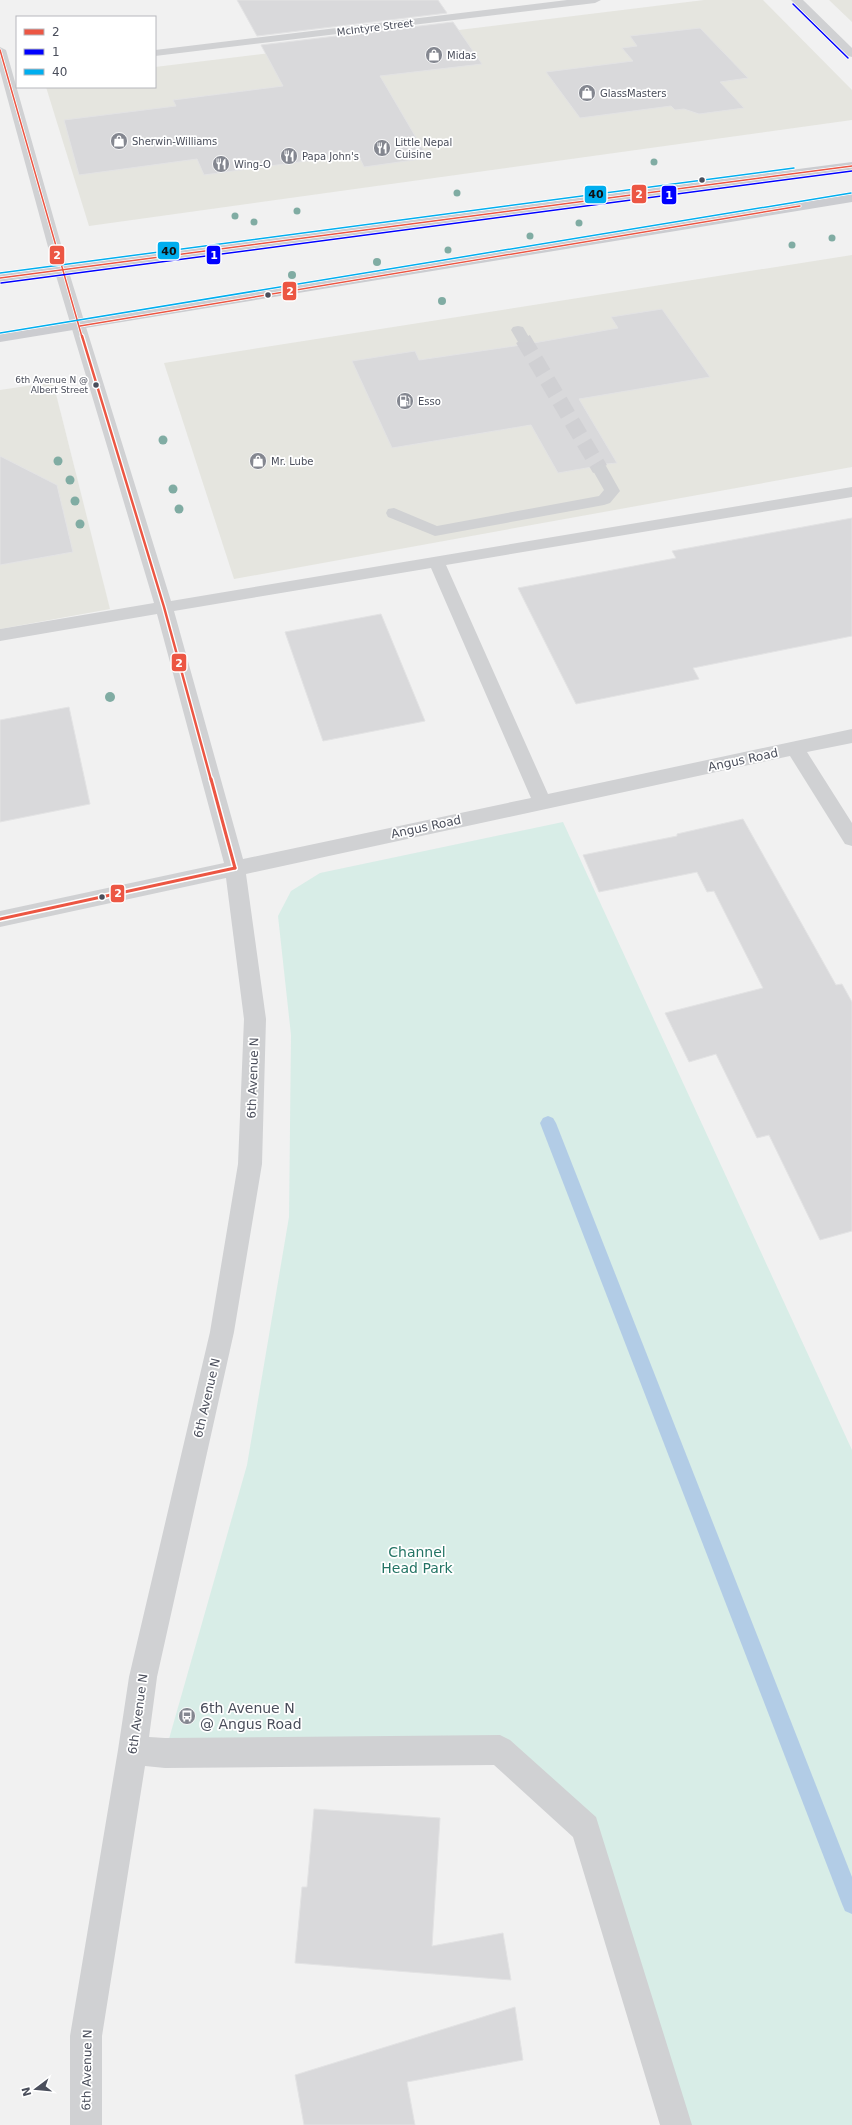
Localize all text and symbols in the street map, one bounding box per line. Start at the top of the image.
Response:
legend [16,16,156,88]
street label: McIntyre Street [336,17,414,38]
text: 2 [52,25,60,39]
text: 1 [52,45,60,59]
shop icon: Midas [424,45,444,65]
place label: Midas [447,50,476,61]
text: 40 [52,65,67,79]
shop icon: GlassMasters [577,83,597,103]
place label: GlassMasters [600,88,666,99]
shop icon: Sherwin-Williams [109,131,129,151]
place label: Sherwin-Williams [132,136,217,147]
place label: Little Nepal Cuisine [395,137,452,160]
restaurant icon: Little Nepal Cuisine [372,138,392,158]
restaurant icon: Papa John's [279,146,299,166]
place label: Papa John's [302,151,359,162]
restaurant icon: Wing-O [211,154,231,174]
place label: Wing-O [234,159,271,170]
unlabelled marker [697,175,707,185]
line badge: 2 [631,184,647,204]
line badge: 40 [584,185,607,204]
line badge: 1 [661,185,677,205]
text: 40 [588,188,604,201]
text: 2 [635,188,643,201]
text: 1 [665,189,673,202]
line badge: 40 [157,241,180,260]
line badge: 2 [49,245,65,265]
text: 40 [161,245,177,258]
line badge: 1 [206,245,221,265]
text: 2 [53,249,61,262]
text: 1 [210,249,218,262]
line badge: 2 [282,281,297,301]
text: 2 [286,285,294,298]
unlabelled marker [263,290,273,300]
place label: 6th Avenue N @ Albert Street [15,375,88,395]
marker: 6th Avenue N @ Albert Street [91,380,101,390]
fuel station icon: Esso [395,391,415,411]
place label: Esso [418,396,441,407]
shop icon: Mr. Lube [248,451,268,471]
place label: Mr. Lube [271,456,313,467]
line badge: 2 [171,653,187,672]
text: 2 [175,657,183,670]
street label: Angus Road [707,746,779,774]
street label: Angus Road [390,813,462,841]
line badge: 2 [110,884,125,903]
text: 2 [114,887,122,900]
unlabelled marker [97,892,107,902]
street label: 6th Avenue N [245,1037,261,1119]
street label: 6th Avenue N [191,1357,223,1439]
park label: Channel Head Park [381,1544,454,1576]
street label: 6th Avenue N [125,1673,151,1755]
place label: 6th Avenue N @ Angus Road [200,1700,302,1732]
bus stop icon: 6th Avenue N @ Angus Road [177,1706,197,1726]
street label: 6th Avenue N [79,2029,95,2111]
north arrow [16,2069,56,2109]
text: N [19,2085,34,2098]

